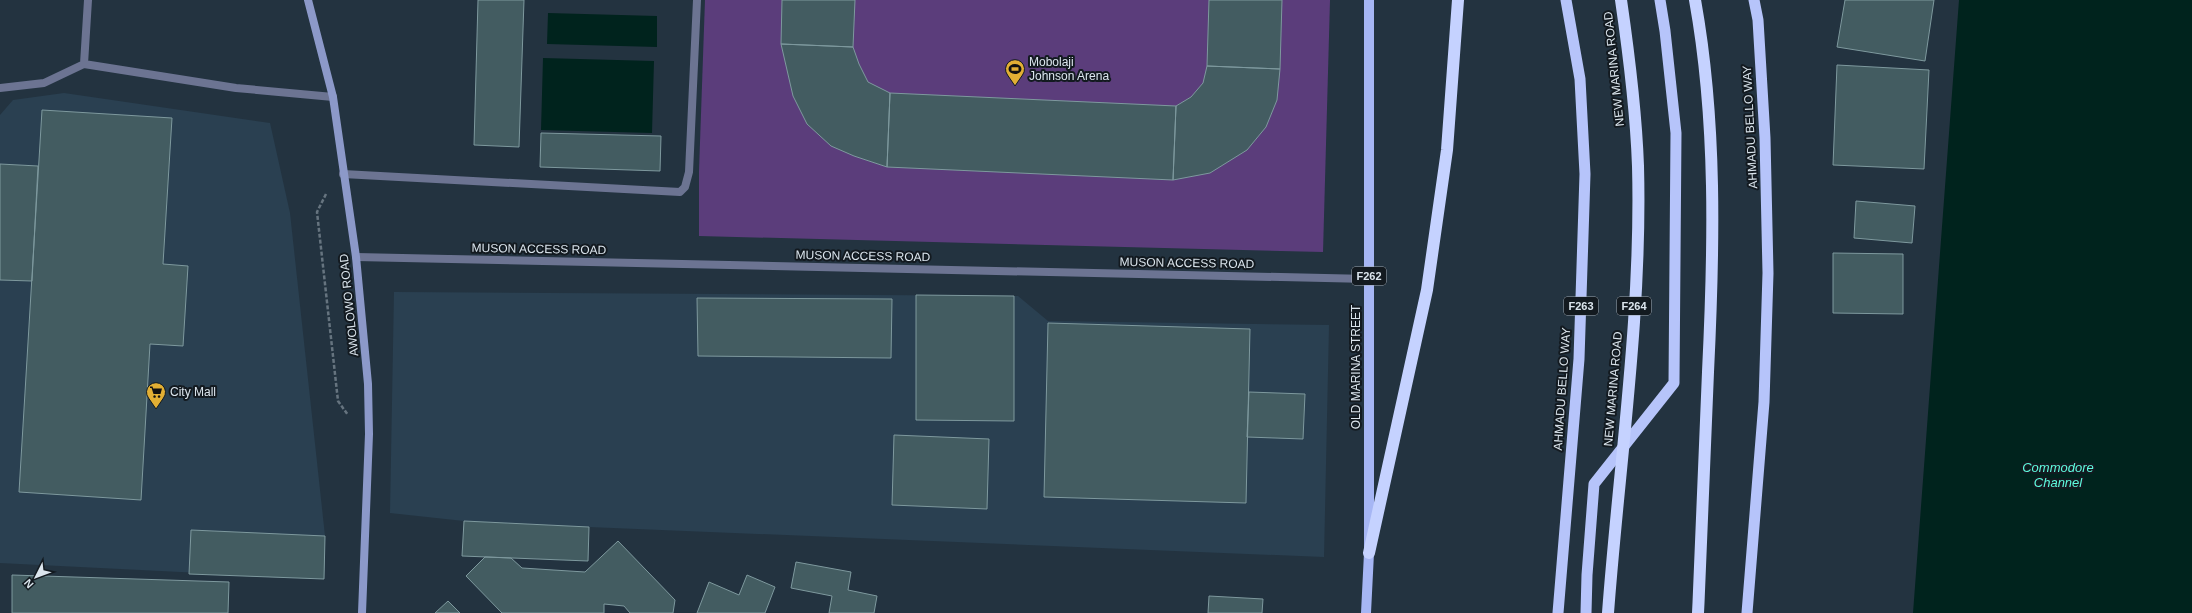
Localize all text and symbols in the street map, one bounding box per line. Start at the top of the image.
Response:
street label: NEW MARINA ROAD [1601,11,1627,127]
place label: Mobolaji Johnson Arena [1029,55,1109,83]
sports icon: Mobolaji Johnson Arena [1004,58,1026,86]
street label: AHMADU BELLO WAY [1740,65,1760,189]
street label: MUSON ACCESS ROAD [472,241,607,257]
street label: MUSON ACCESS ROAD [796,248,931,264]
street label: AWOLOWO ROAD [337,253,361,357]
street label: MUSON ACCESS ROAD [1120,255,1255,271]
road number: F262 [1352,267,1386,285]
road number: F263 [1564,297,1598,315]
road number: F264 [1617,297,1651,315]
street label: OLD MARINA STREET [1349,304,1363,429]
street label: AHMADU BELLO WAY [1551,327,1573,451]
street label: NEW MARINA ROAD [1601,331,1625,447]
supermarket icon: City Mall [145,381,167,409]
place label: City Mall [170,385,216,399]
water label: Commodore Channel [2022,460,2094,490]
north arrow [16,557,56,597]
text: N [21,577,36,591]

